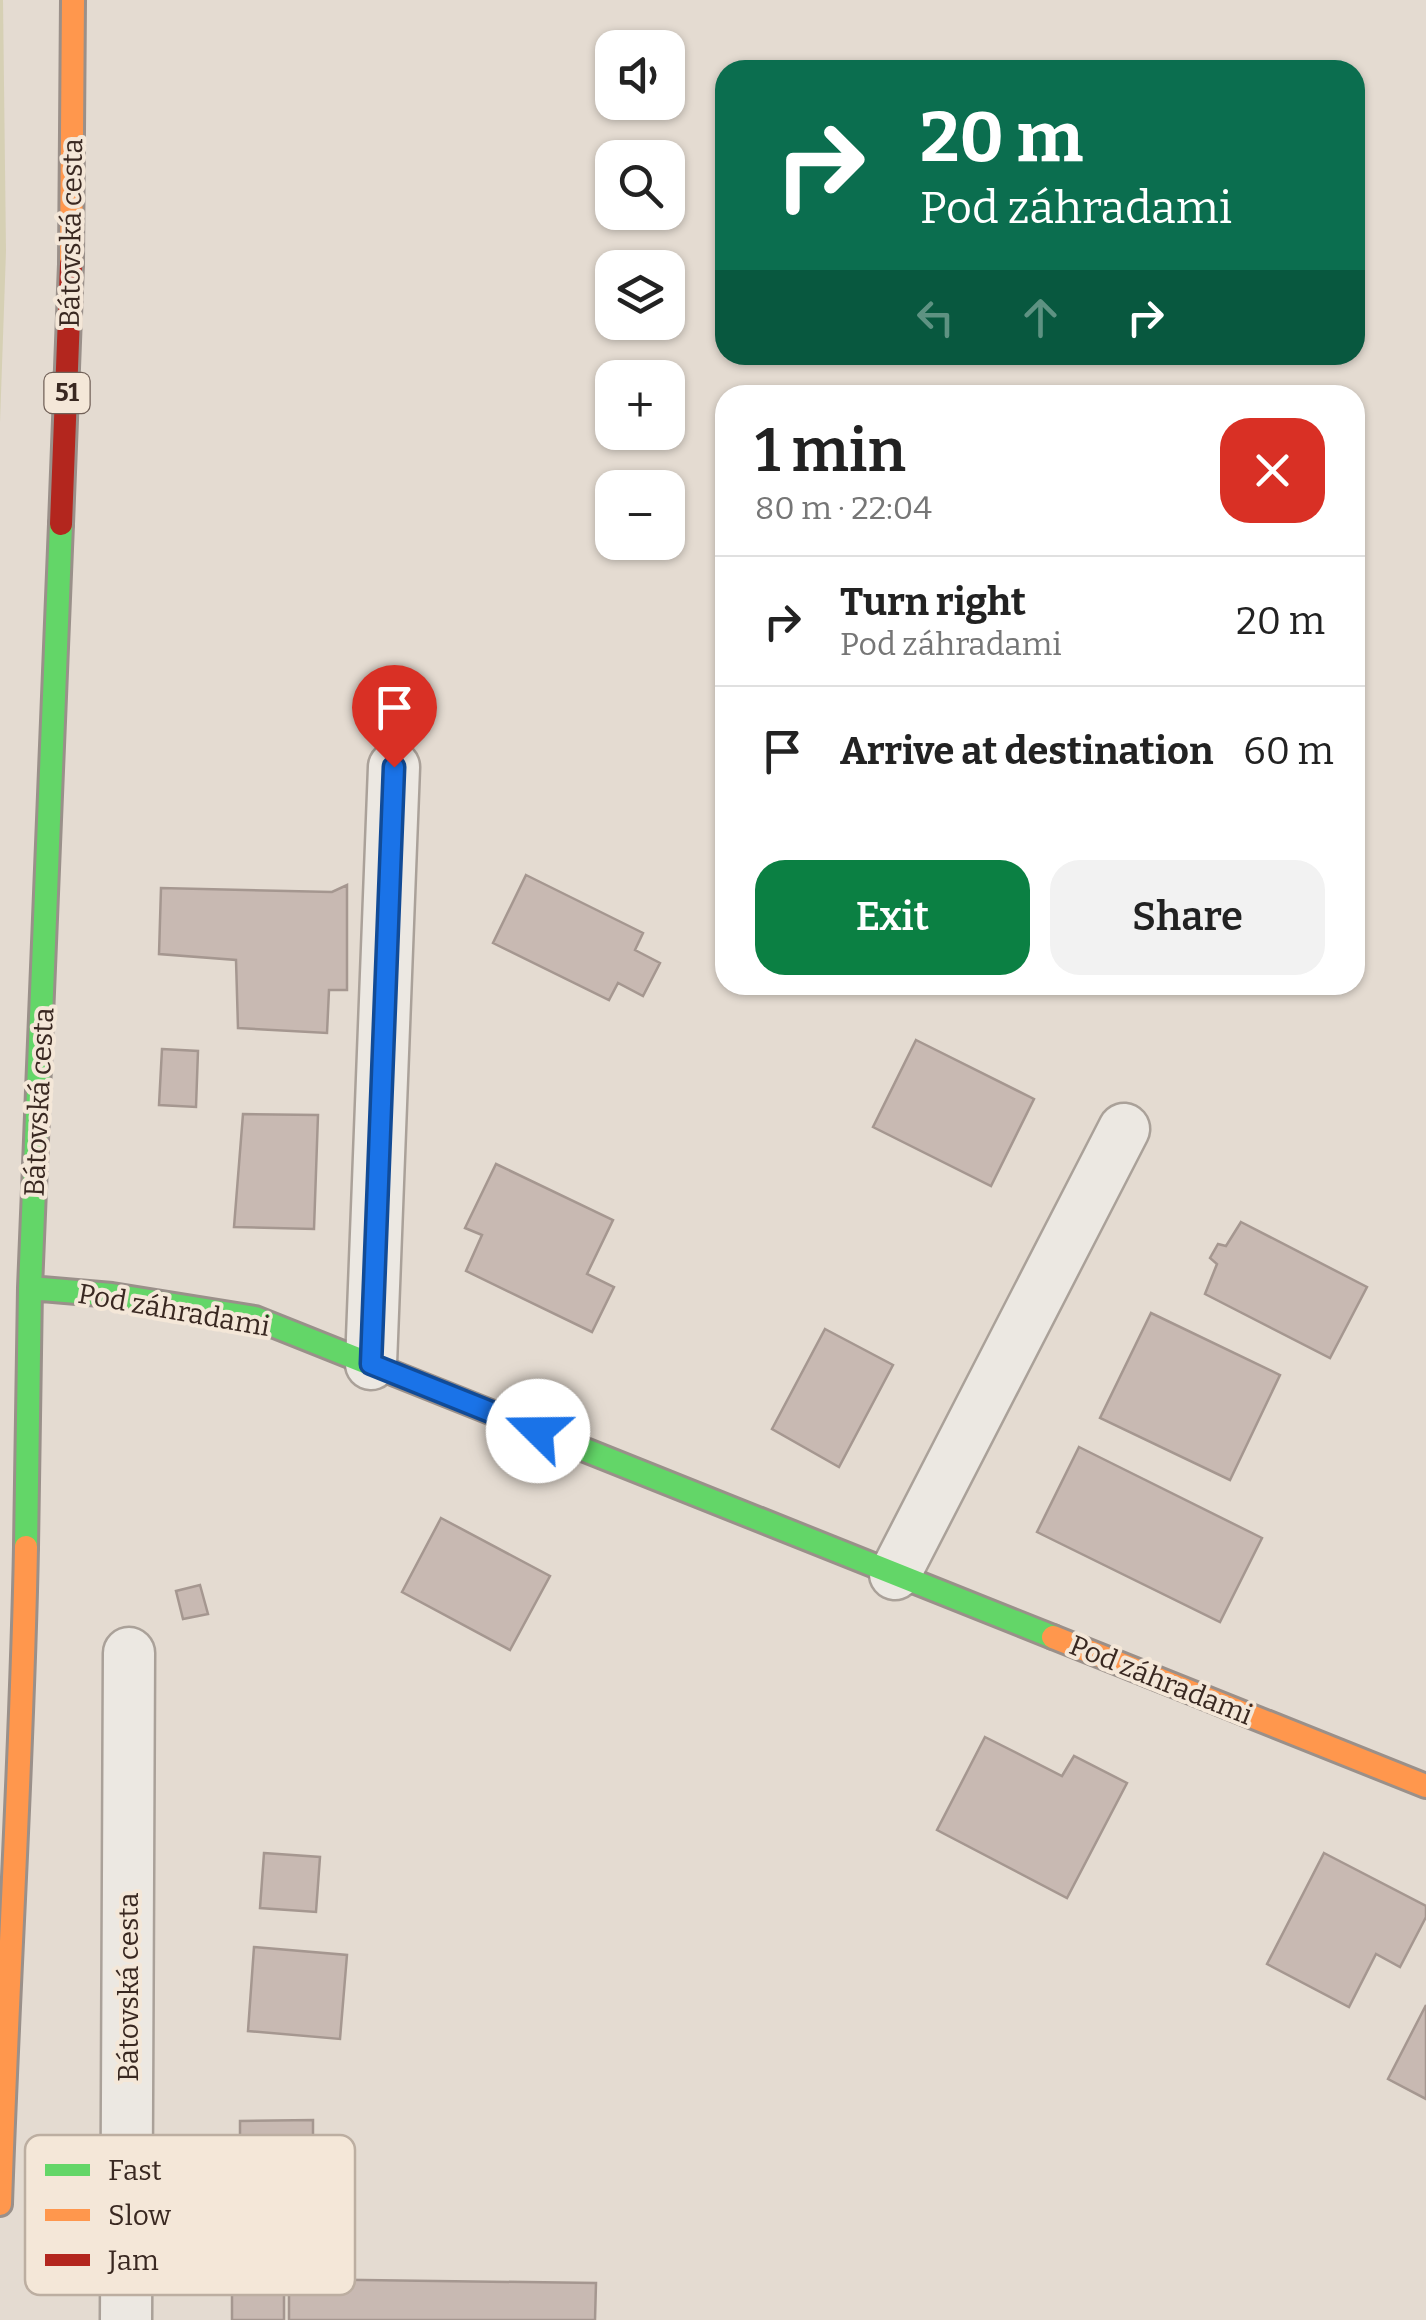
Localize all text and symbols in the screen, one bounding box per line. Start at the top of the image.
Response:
map controls [595,30,685,560]
button: sound [595,30,685,120]
text: 20 m [920,96,1083,180]
icon: right [755,100,885,230]
street label: Bátovská cesta [53,138,89,328]
button: search [595,140,685,230]
text: Pod záhradami [920,181,1232,235]
button: layers [595,250,685,340]
icon: left [908,290,963,345]
icon: ahead [1013,290,1068,345]
icon: right [1118,290,1173,345]
button: + [595,360,685,450]
road number: 51 [44,373,90,413]
text: 1 min [755,415,906,487]
button: close [1220,418,1325,523]
button: − [595,470,685,560]
text: 80 m · 22:04 [755,489,932,527]
text: Turn right [840,579,1026,625]
icon: right [755,594,810,649]
text: 20 m [1236,598,1325,644]
text: Pod záhradami [840,625,1062,663]
pin [352,665,437,768]
icon: arrive [367,680,422,735]
icon: arrive [755,724,810,779]
text: Arrive at destination [840,728,1213,774]
text: 60 m [1243,728,1334,774]
button: Exit [755,860,1030,975]
button: Share [1050,860,1325,975]
street label: Bátovská cesta [18,1007,60,1197]
street label: Pod záhradami [76,1277,272,1343]
position arrow [486,1379,590,1483]
street label: Pod záhradami [1065,1628,1257,1732]
street label: Bátovská cesta [112,1892,145,2082]
legend [25,2135,355,2295]
text: Fast [108,2154,162,2187]
text: Slow [108,2199,171,2232]
text: Jam [107,2244,159,2277]

